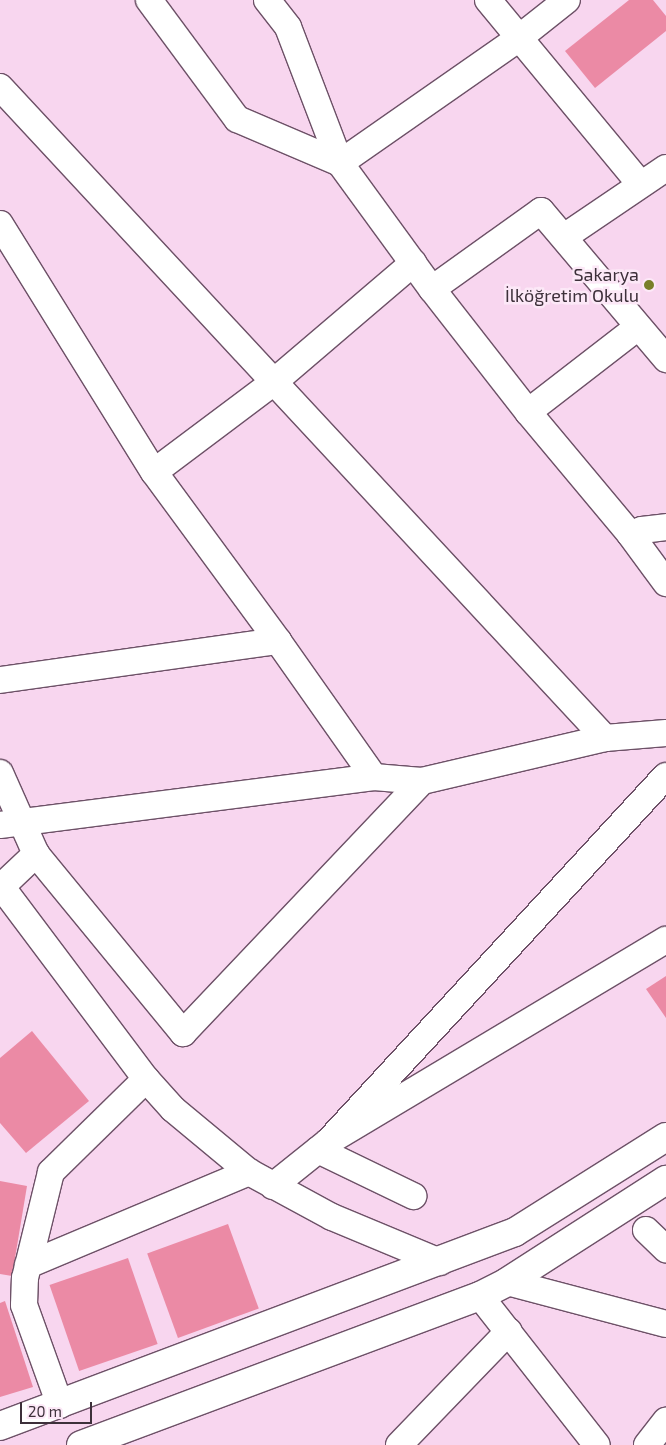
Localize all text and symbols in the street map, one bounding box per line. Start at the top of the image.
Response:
place label: Sakarya İlköğretim Okulu [505,264,639,306]
marker: Sakarya İlköğretim Okulu [643,279,655,291]
scale bar [22,1392,95,1424]
text: 20 m [28,1402,62,1420]

